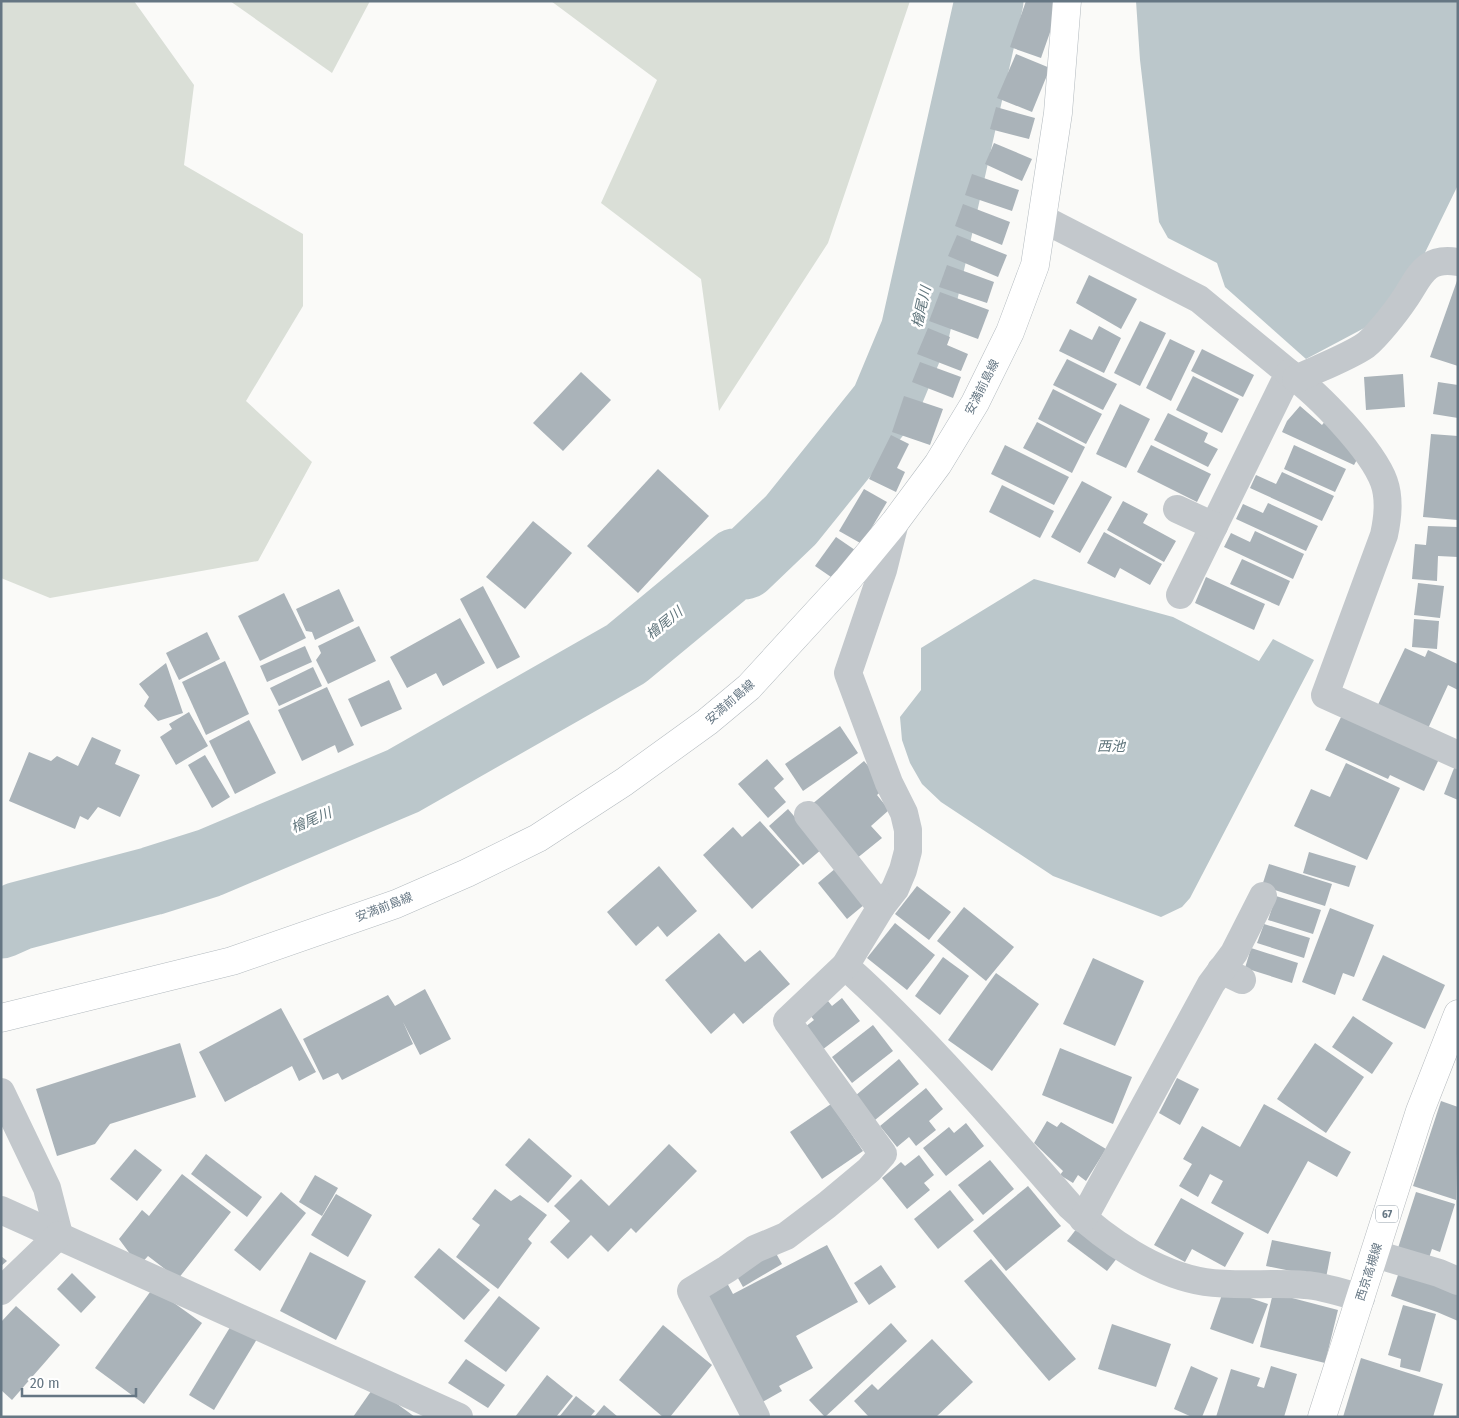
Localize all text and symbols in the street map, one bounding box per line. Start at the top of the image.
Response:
water label: 檜尾川 [908,283,935,329]
street label: 安満前島線 [962,357,1002,417]
water label: 檜尾川 [643,602,688,643]
street label: 安満前島線 [703,677,757,727]
water label: 西池 [1097,738,1127,755]
water label: 檜尾川 [289,804,336,836]
street label: 安満前島線 [353,890,415,924]
road number: 67 [1376,1206,1398,1222]
street label: 西京高槻線 [1353,1241,1385,1303]
scale bar [22,1366,136,1398]
text: 20 m [30,1374,60,1392]

